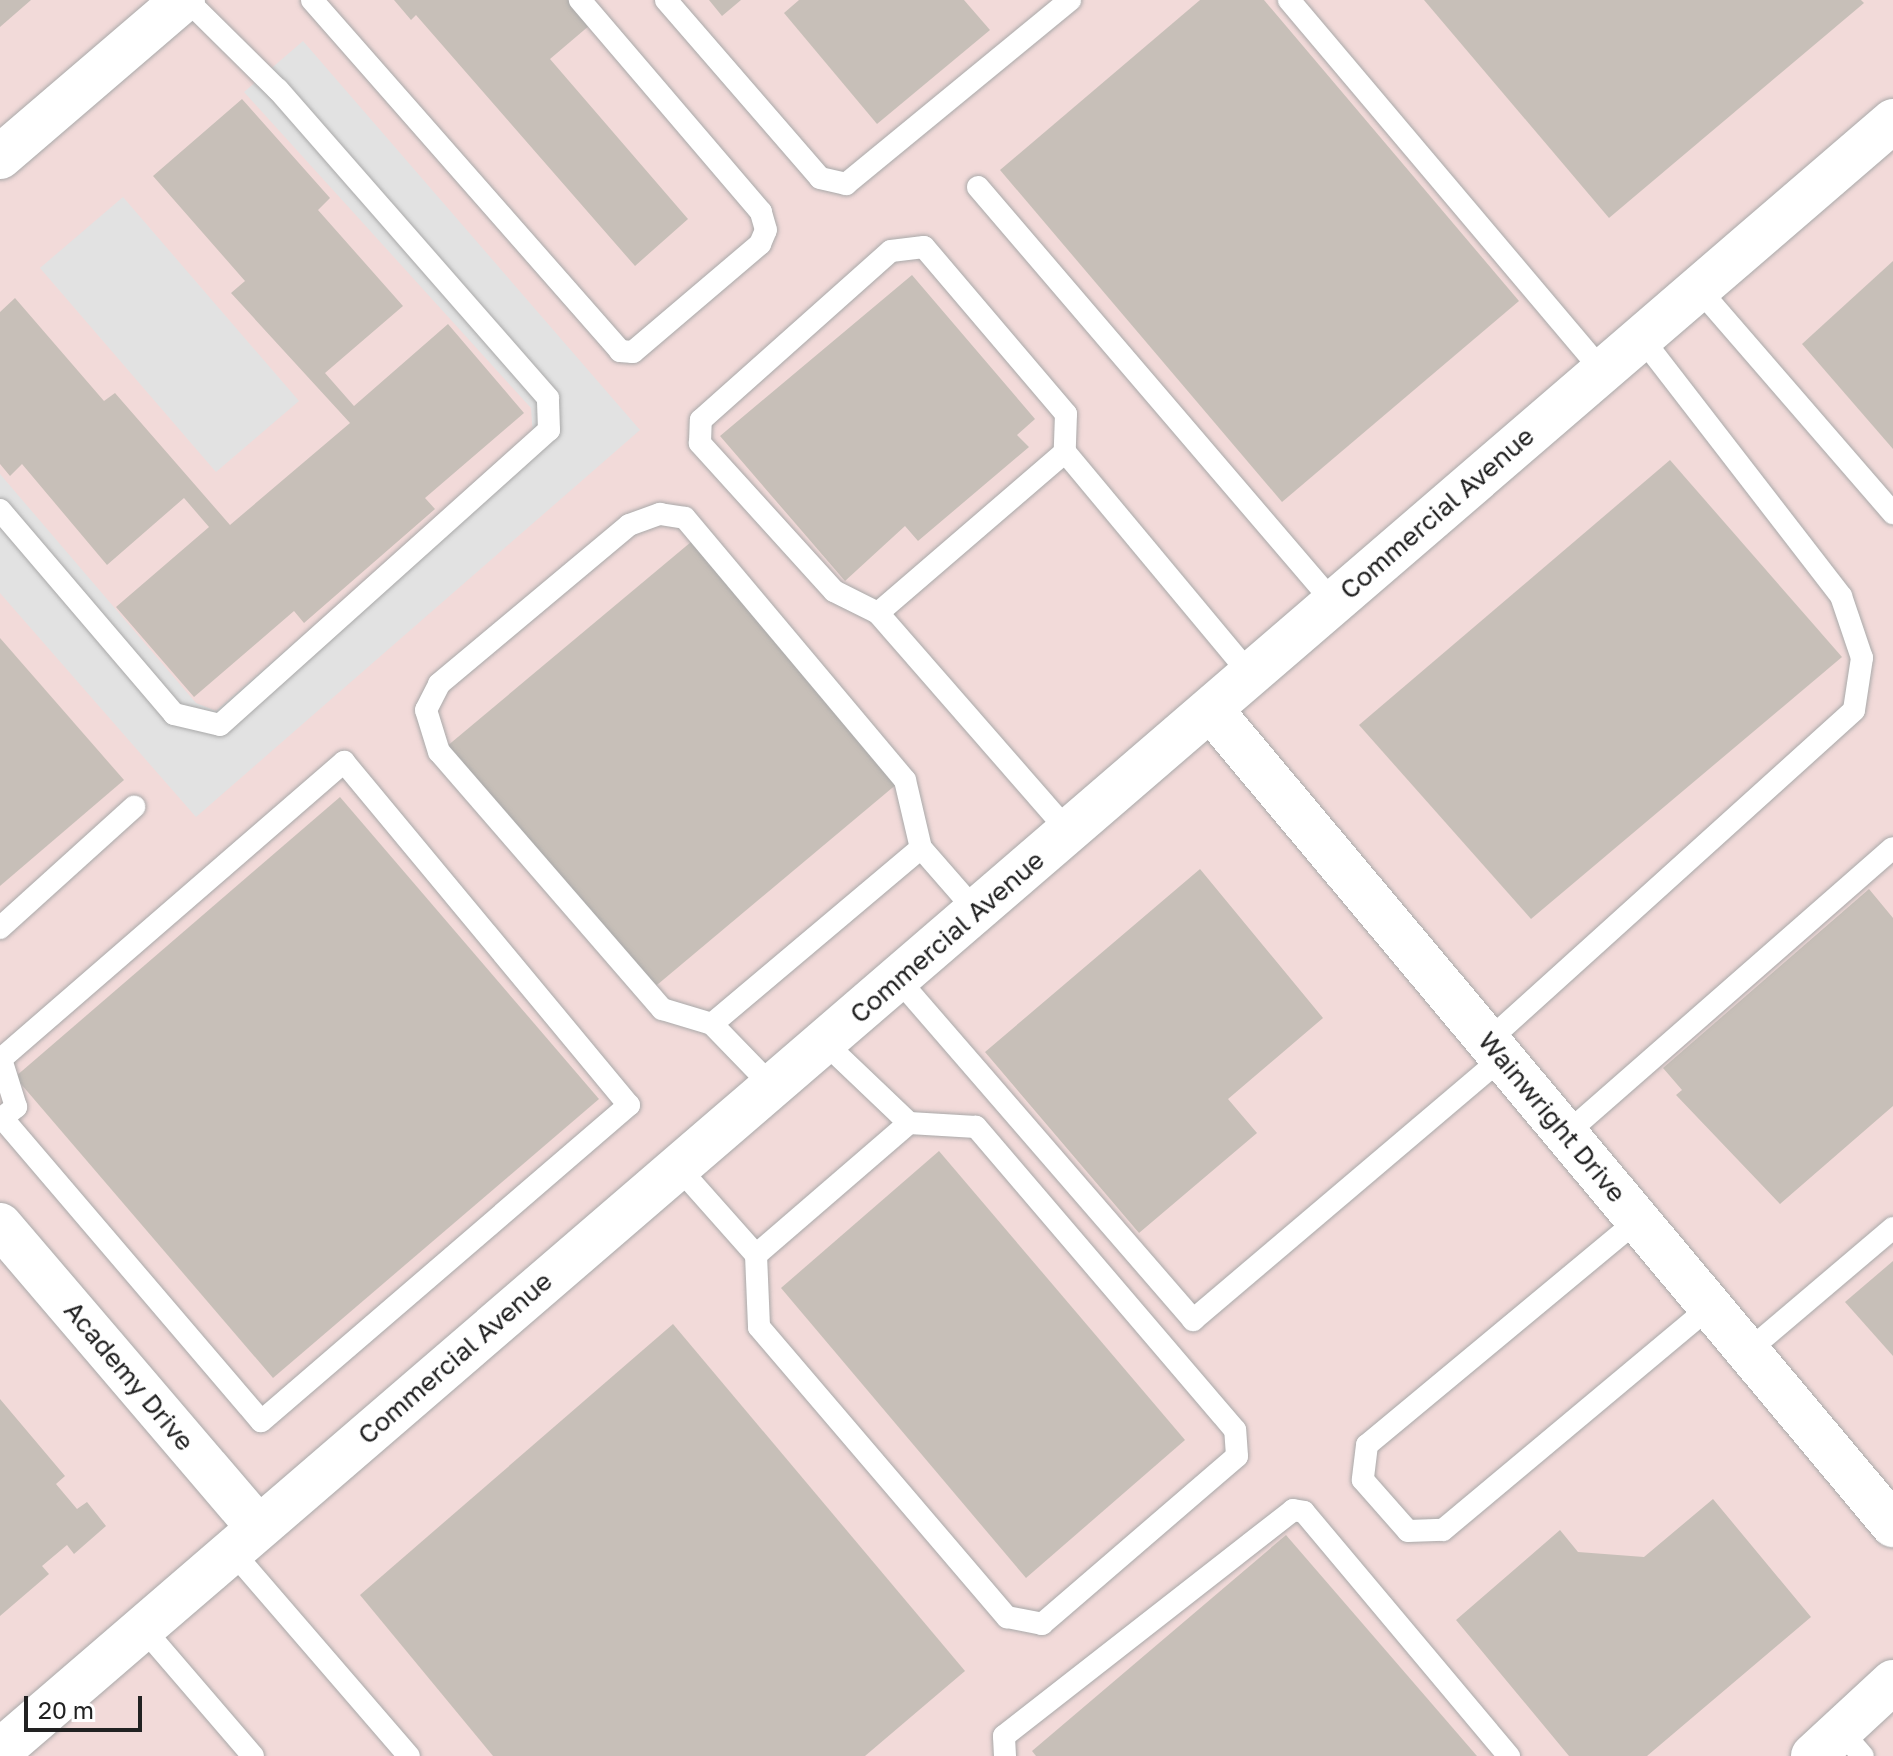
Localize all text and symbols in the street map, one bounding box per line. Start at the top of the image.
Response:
street label: Commercial Avenue [1334,420,1540,606]
street label: Commercial Avenue [844,844,1050,1030]
street label: Wainwright Drive [1472,1026,1632,1208]
street label: Commercial Avenue [352,1265,558,1451]
street label: Academy Drive [58,1295,200,1457]
scale bar [28,1680,146,1730]
text: 20 m [38,1695,94,1724]

